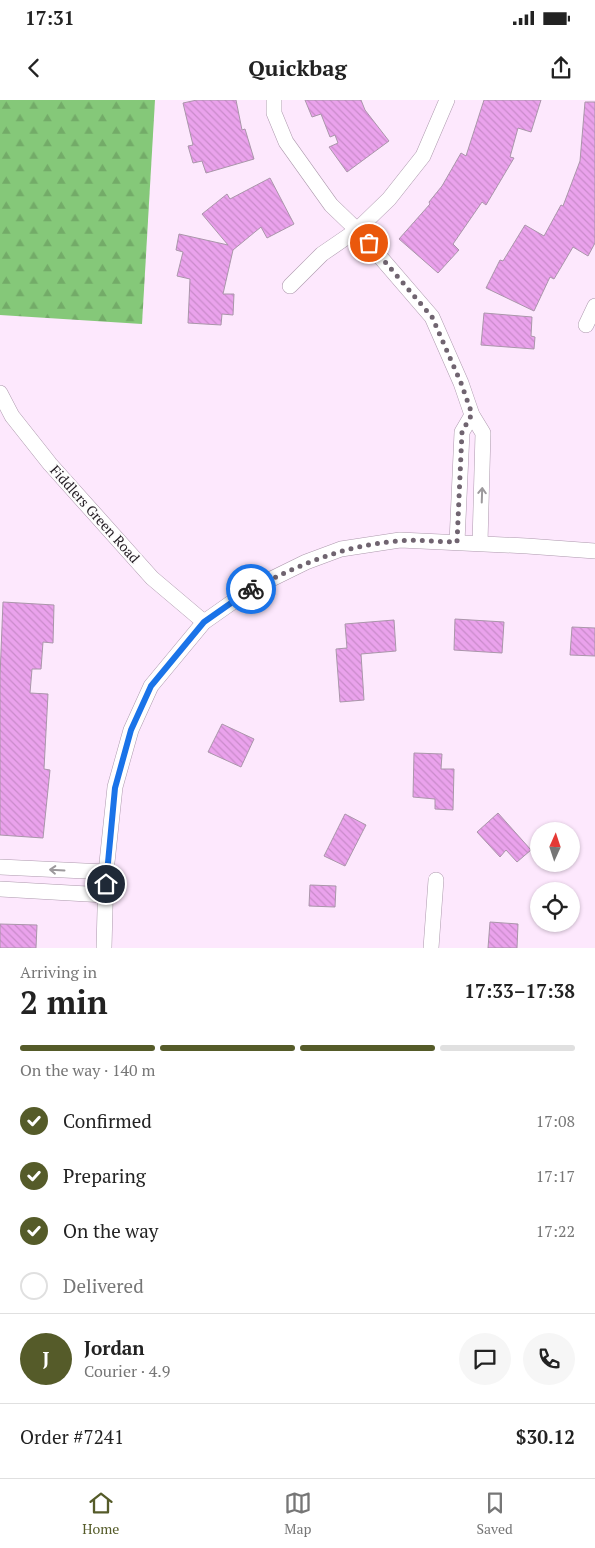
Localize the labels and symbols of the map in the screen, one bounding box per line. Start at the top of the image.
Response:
pin [348,222,390,264]
street label: Fiddlers Green Road [46,461,145,567]
one-way arrow [477,487,486,503]
courier [226,564,276,614]
north arrow [530,822,580,872]
pin [85,863,127,905]
one-way arrow [49,865,65,874]

